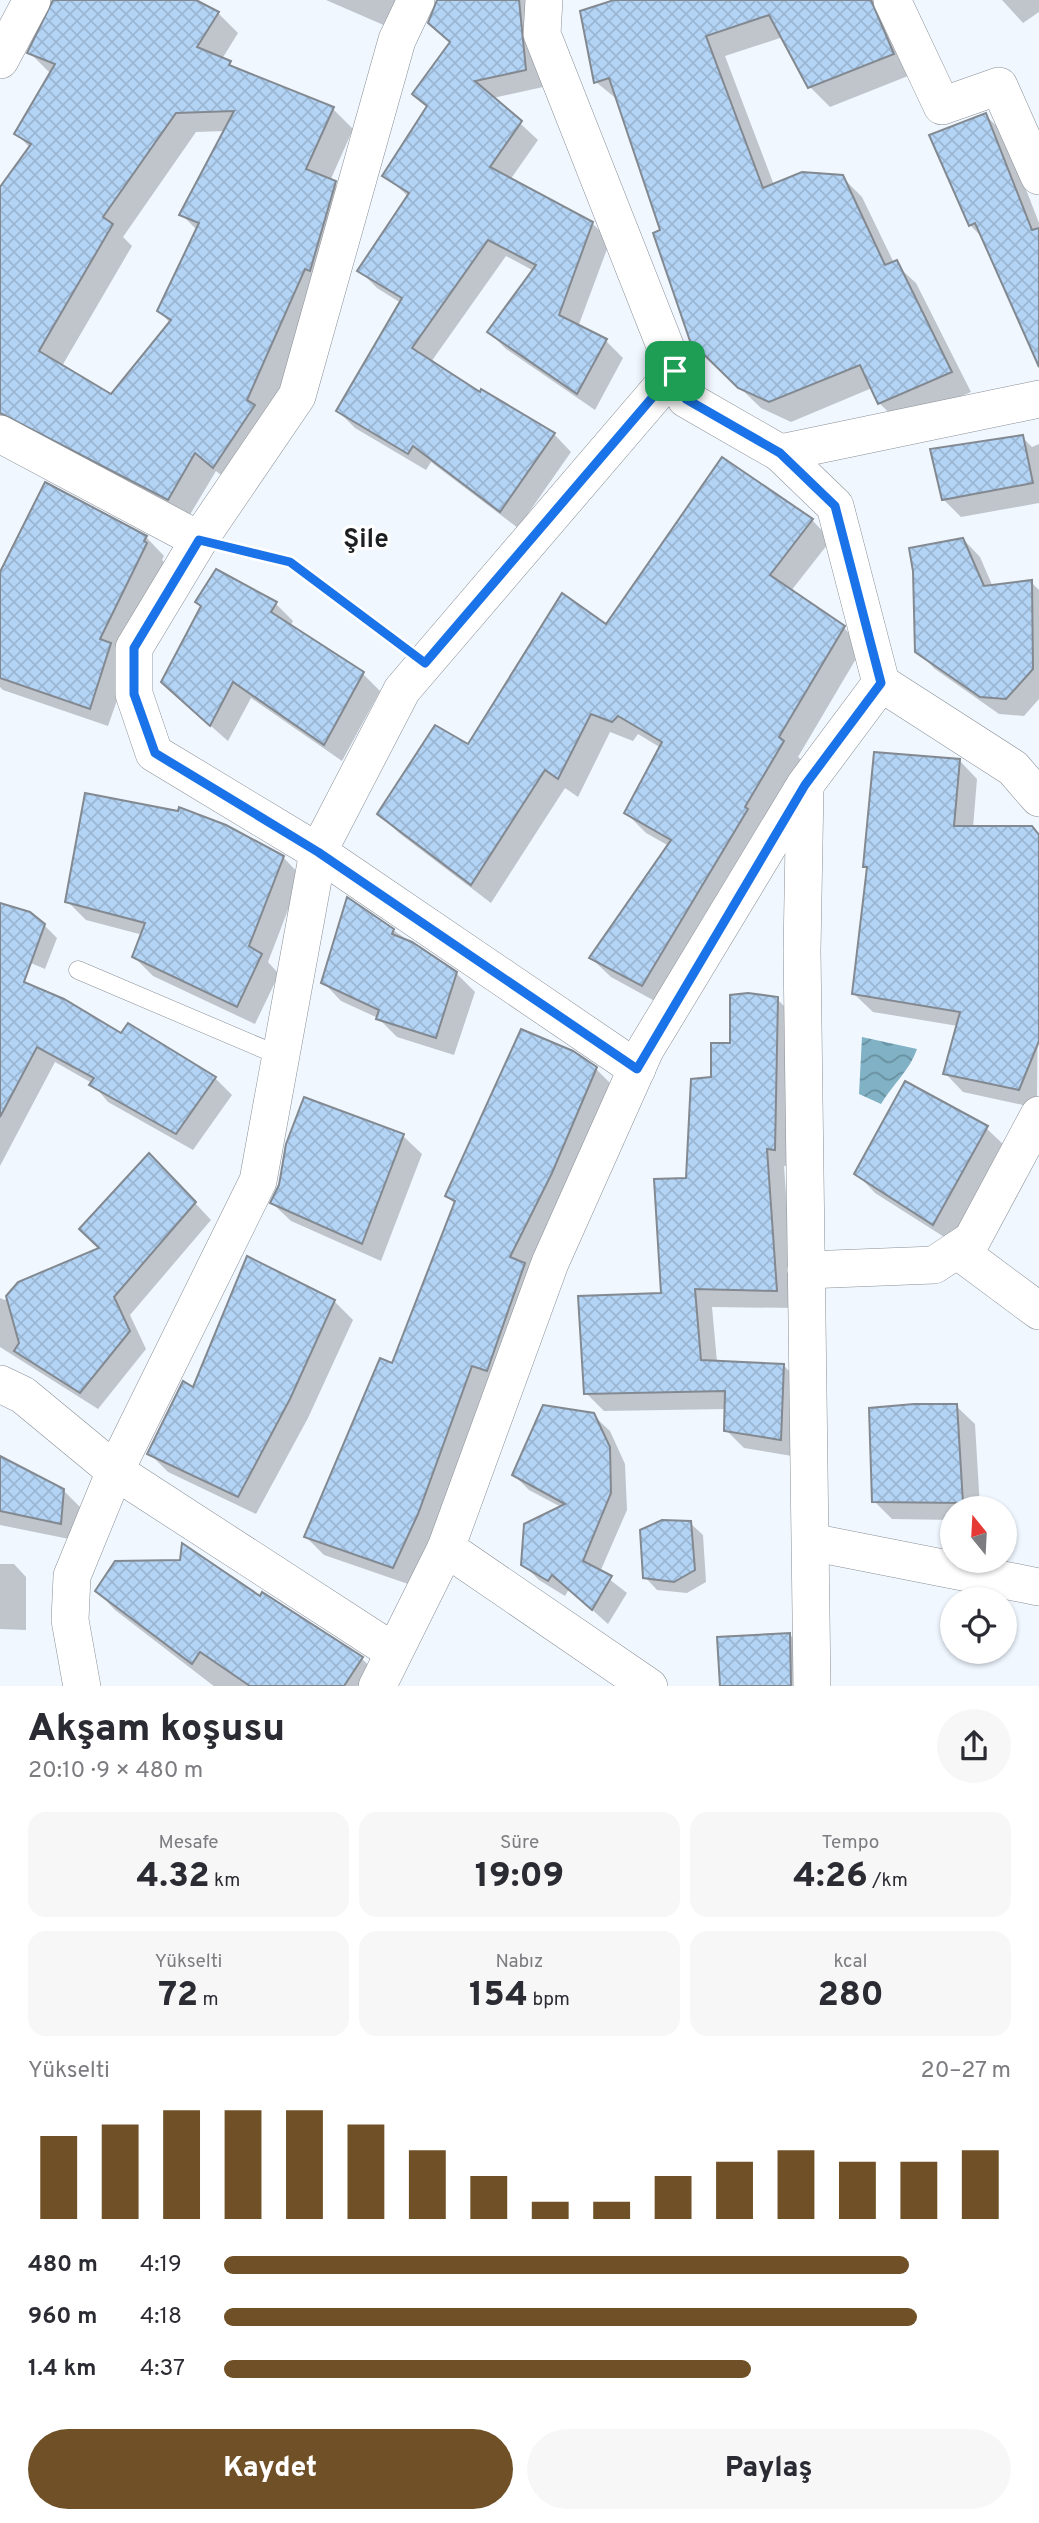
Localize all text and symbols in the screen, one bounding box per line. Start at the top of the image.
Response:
pin [645,341,705,401]
icon: arrive [656,352,694,390]
district label: Şile [343,524,389,557]
north arrow [940,1496,1017,1573]
map controls [940,1496,1017,1664]
button: locate [940,1587,1017,1664]
text: Akşam koşusu [28,1706,285,1755]
button: share [937,1709,1011,1783]
text: 20:10 · 9 × 480 m [28,1757,203,1786]
text: Mesafe [158,1831,219,1855]
text: Süre [500,1831,539,1855]
text: Tempo [822,1831,879,1855]
text: 4.32 [137,1855,210,1899]
text: 19:09 [475,1855,564,1899]
text: 4:26 [793,1855,868,1899]
text: km [210,1869,240,1893]
text: /km [868,1869,908,1893]
text: Yükselti [155,1950,222,1974]
text: Nabız [496,1950,543,1974]
text: kcal [834,1950,867,1974]
text: 72 [158,1974,198,2018]
text: 154 [469,1974,528,2018]
text: 280 [817,1974,884,2018]
text: m [198,1988,219,2012]
text: bpm [528,1988,570,2012]
text: Yükselti [28,2057,110,2086]
text: 20–27 m [921,2057,1011,2086]
text: 480 m [28,2251,98,2280]
text: 4:19 [140,2251,182,2280]
text: 960 m [28,2303,97,2332]
text: 4:18 [140,2303,182,2332]
text: 1.4 km [28,2355,96,2384]
text: 4:37 [140,2355,185,2384]
button: Kaydet [28,2429,513,2509]
button: Paylaş [527,2429,1011,2509]

